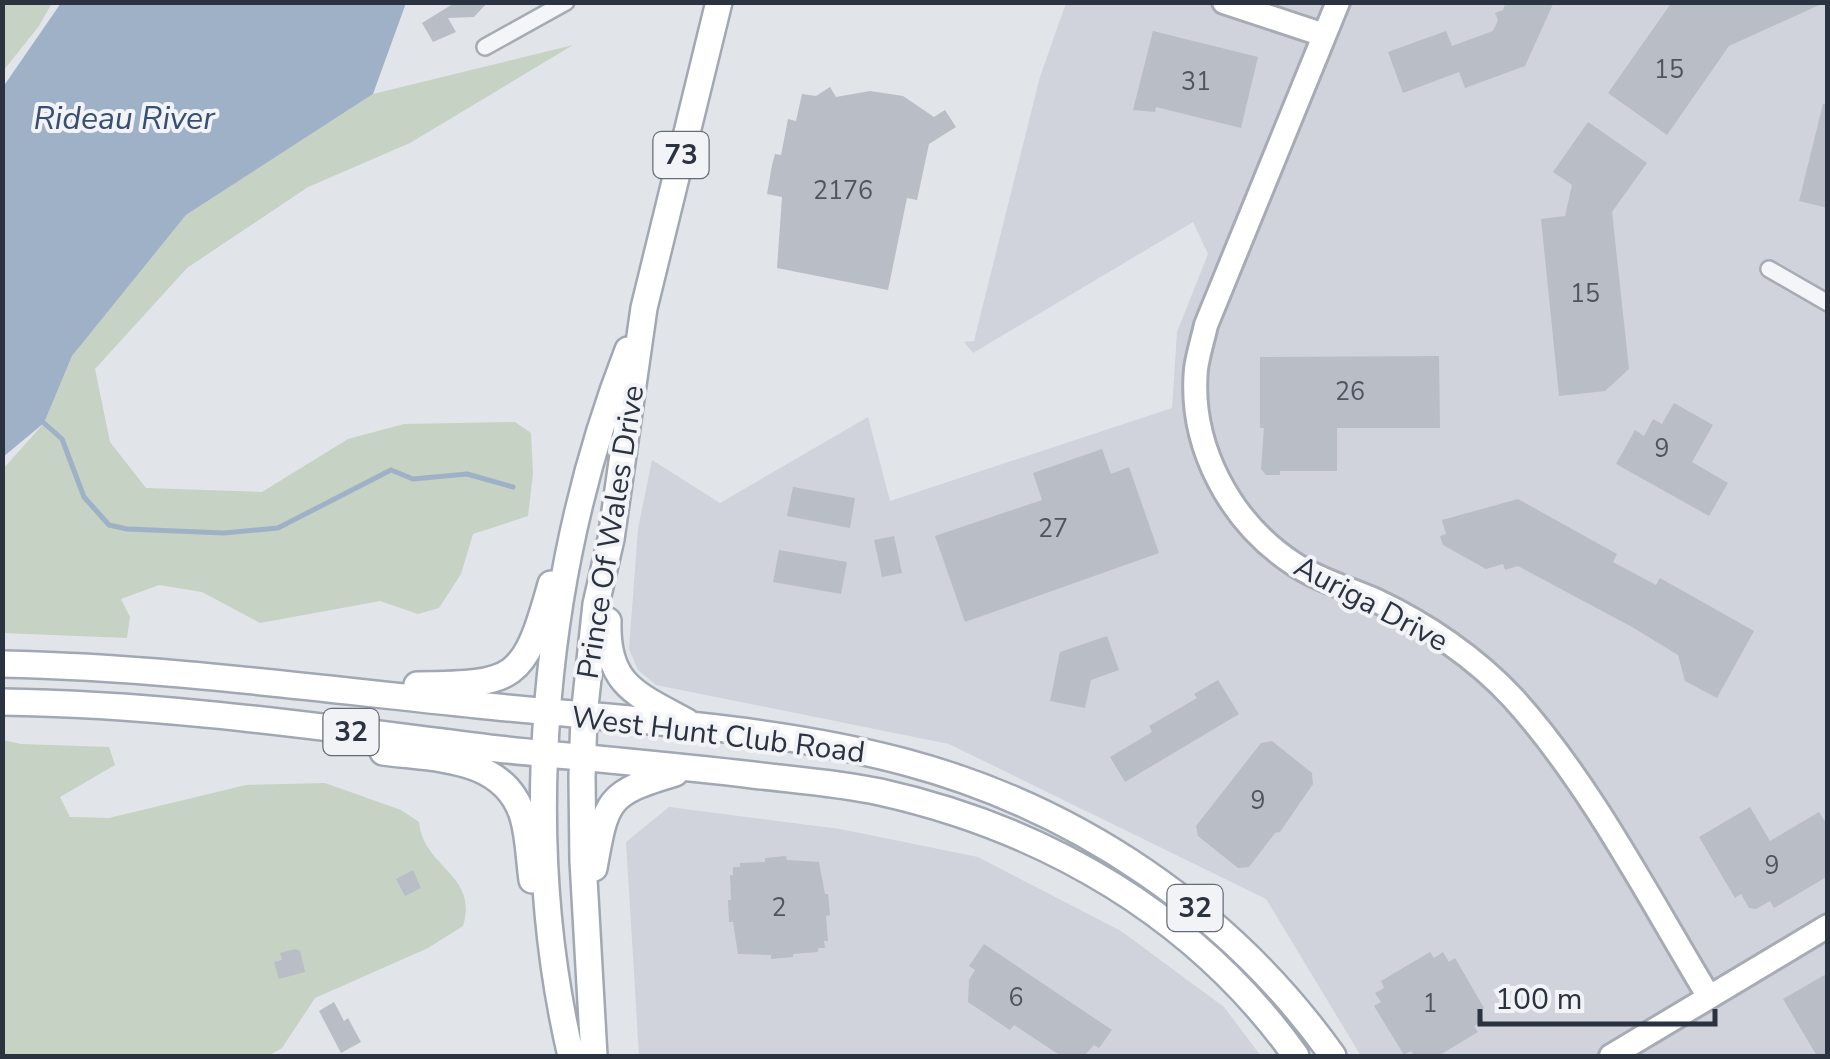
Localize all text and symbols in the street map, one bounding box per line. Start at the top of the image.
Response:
house number: 15 [1654,53,1684,87]
house number: 31 [1181,65,1211,99]
water label: Rideau River [33,97,216,140]
road number: 73 [654,132,708,178]
house number: 2176 [813,174,873,208]
house number: 15 [1570,277,1600,311]
house number: 26 [1335,375,1365,409]
street label: Prince Of Wales Drive [568,382,654,682]
house number: 9 [1654,432,1670,466]
house number: 27 [1038,512,1068,546]
street label: Auriga Drive [1287,546,1455,662]
street label: West Hunt Club Road [569,697,867,773]
road number: 32 [324,709,378,755]
house number: 9 [1250,784,1266,818]
house number: 9 [1764,849,1780,883]
road number: 32 [1168,885,1222,931]
house number: 2 [771,891,787,925]
scale bar [1480,964,1715,1026]
text: 100 m [1495,979,1582,1020]
house number: 6 [1008,981,1024,1015]
house number: 1 [1422,987,1438,1021]

